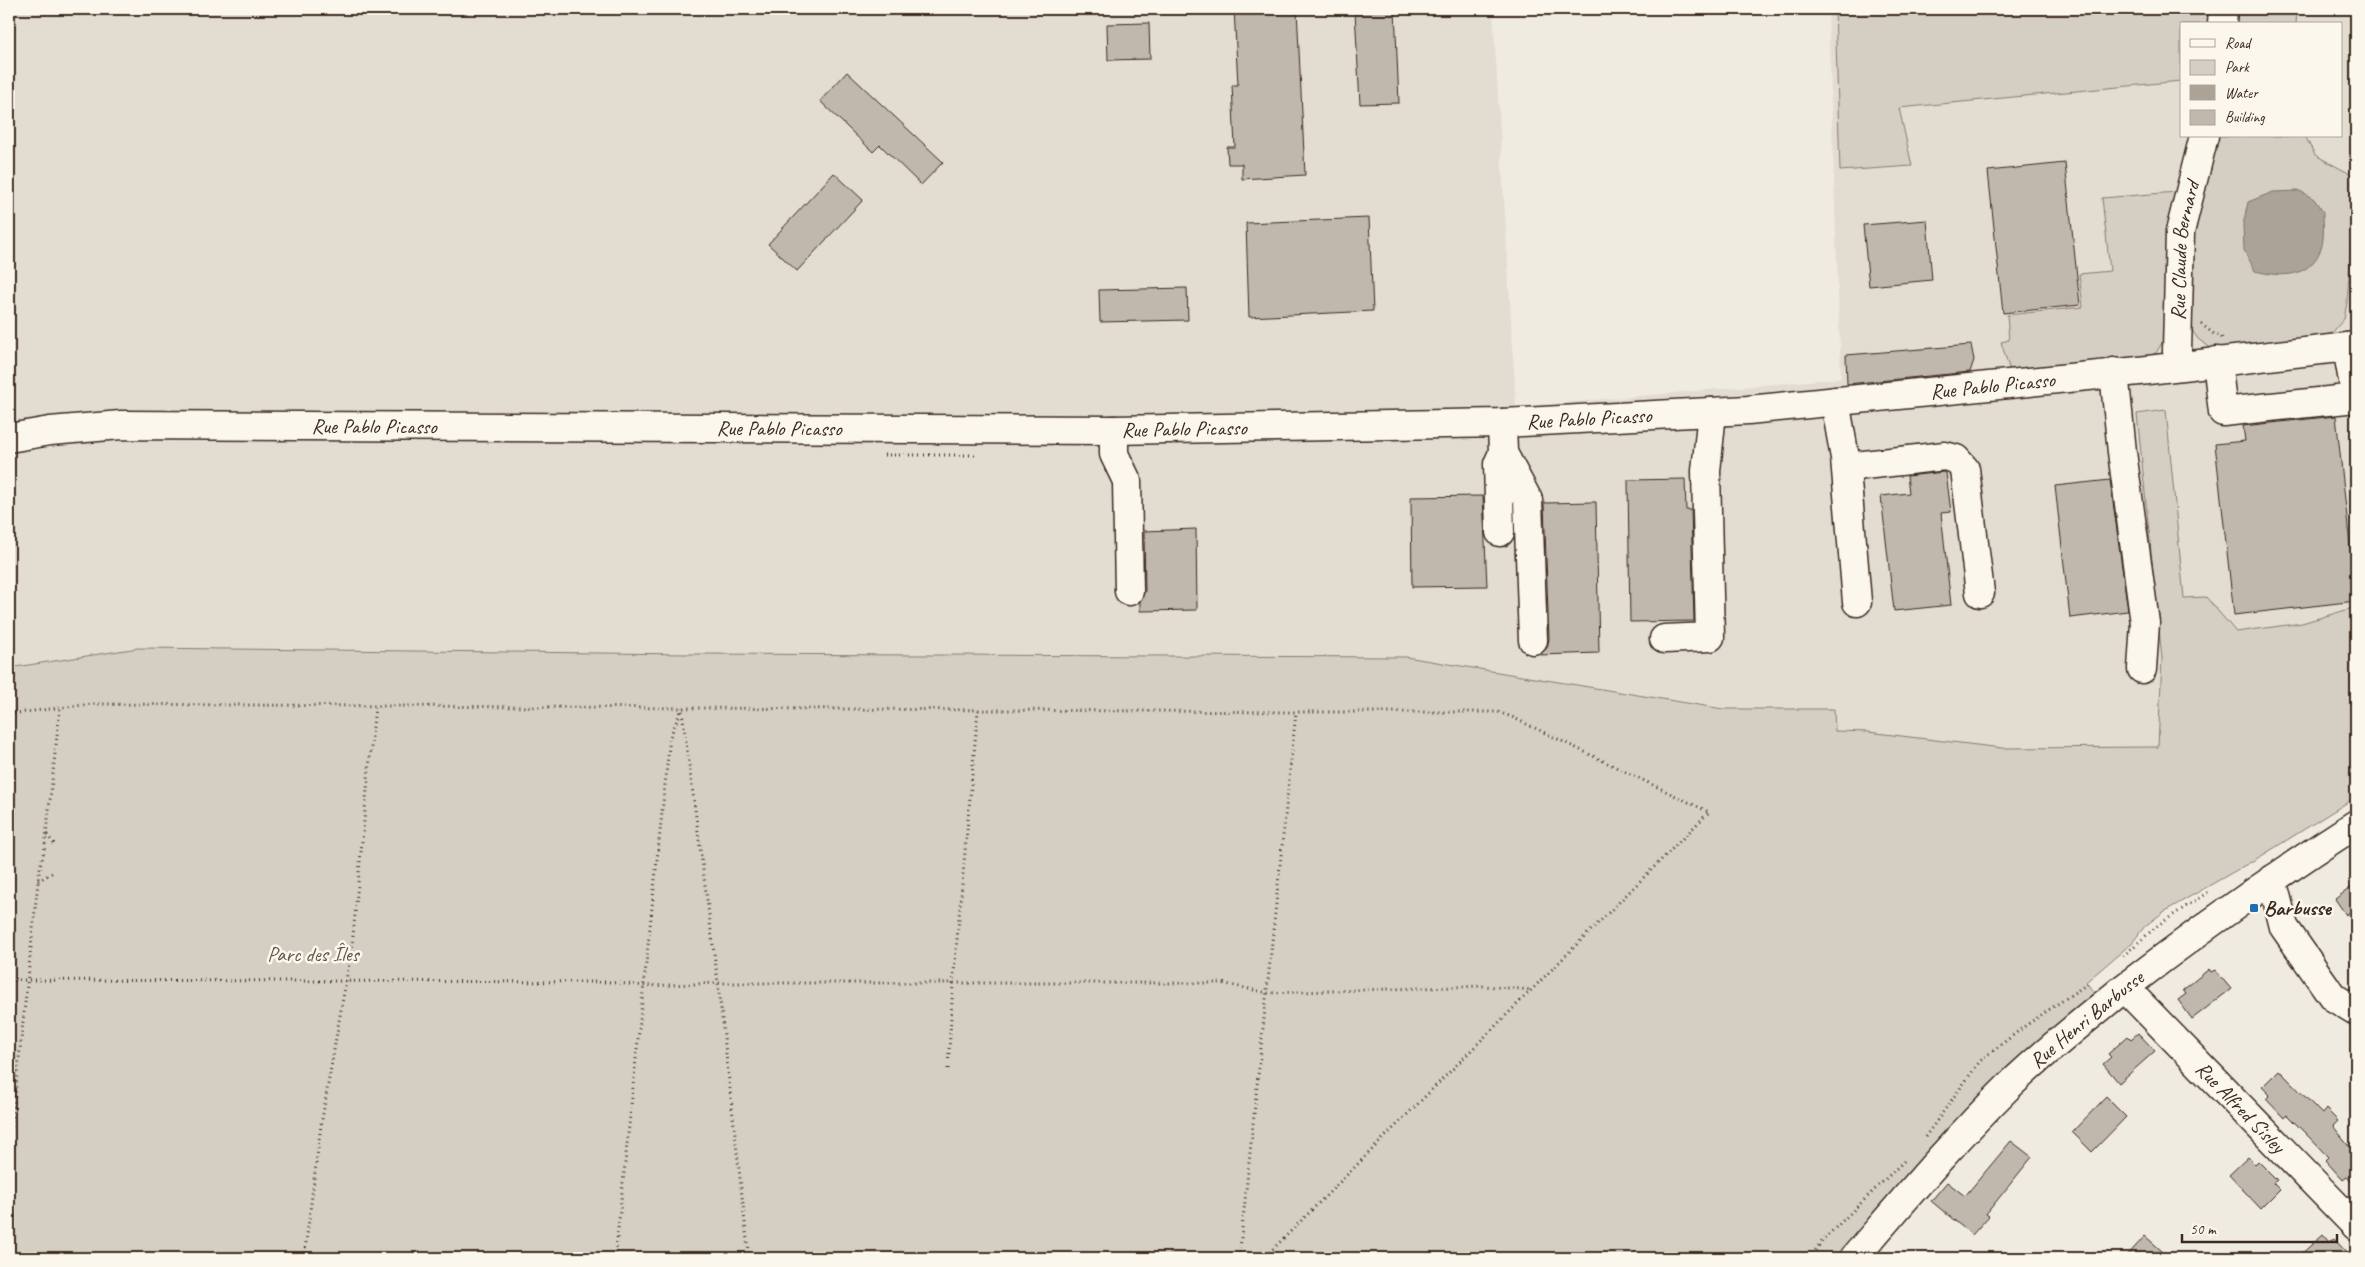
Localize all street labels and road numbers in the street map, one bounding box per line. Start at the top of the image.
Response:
street label: Rue Claude Bernard [2165,176,2206,321]
street label: Rue Pablo Picasso [1929,366,2058,405]
street label: Rue Pablo Picasso [1526,402,1654,435]
street label: Rue Pablo Picasso [311,413,438,440]
street label: Rue Pablo Picasso [716,415,843,442]
street label: Rue Pablo Picasso [1121,415,1249,443]
street label: Rue Henri Barbusse [2024,963,2151,1074]
street label: Rue Alfred Sisley [2190,1056,2292,1160]

